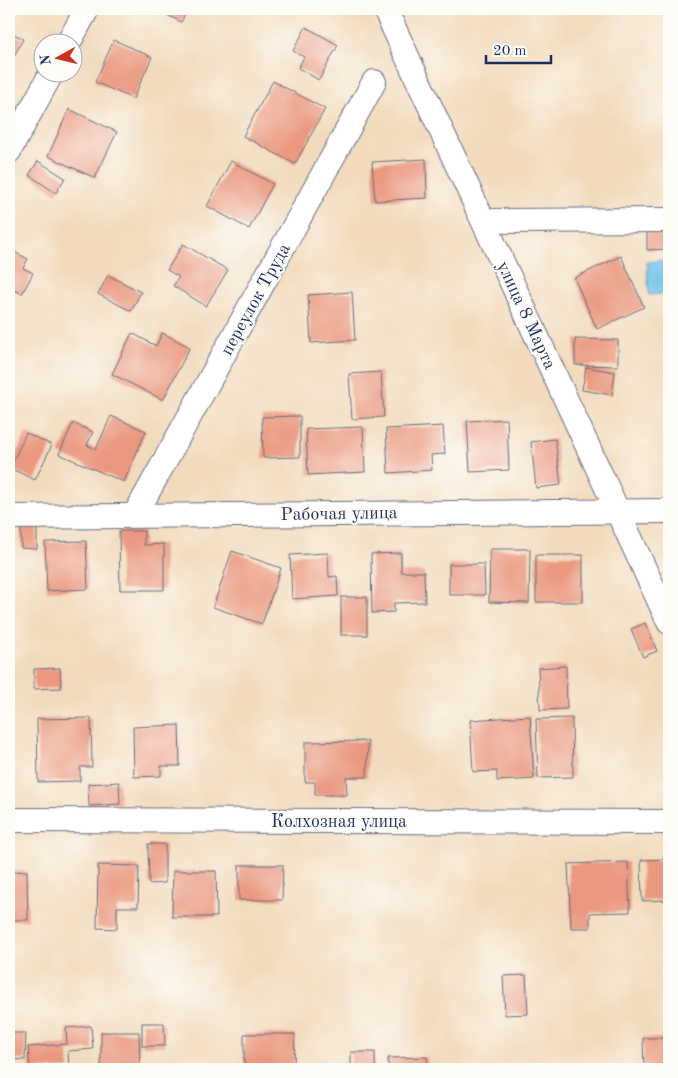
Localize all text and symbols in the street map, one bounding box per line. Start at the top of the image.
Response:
north arrow [32,32,82,82]
scale bar [486,32,550,64]
text: 20 m [493,44,527,59]
text: N [38,53,54,66]
street label: переулок Труда [218,241,294,358]
street label: улица 8 Марта [493,258,559,372]
street label: Рабочая улица [280,504,398,524]
street label: Колхозная улица [271,813,407,831]

